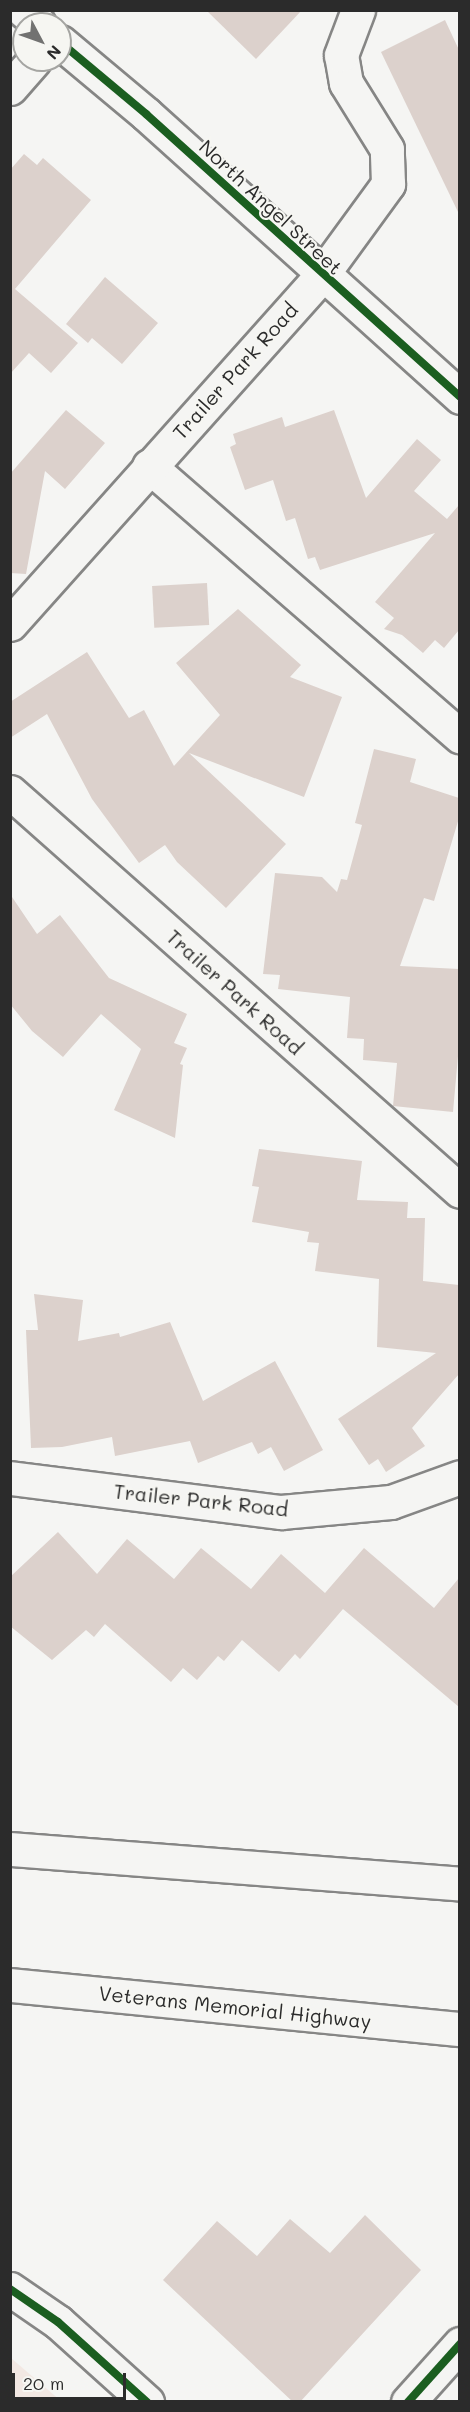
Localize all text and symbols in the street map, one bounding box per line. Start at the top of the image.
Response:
north arrow [12,12,72,72]
text: N [43,41,66,64]
street label: North Angel Street [194,134,348,280]
street label: Trailer Park Road [167,298,303,444]
street label: Trailer Park Road [162,924,308,1060]
street label: Trailer Park Road [113,1479,289,1521]
street label: Veterans Memorial Highway [98,1981,372,2033]
scale bar [15,2361,129,2399]
text: 20 m [23,2371,64,2395]

